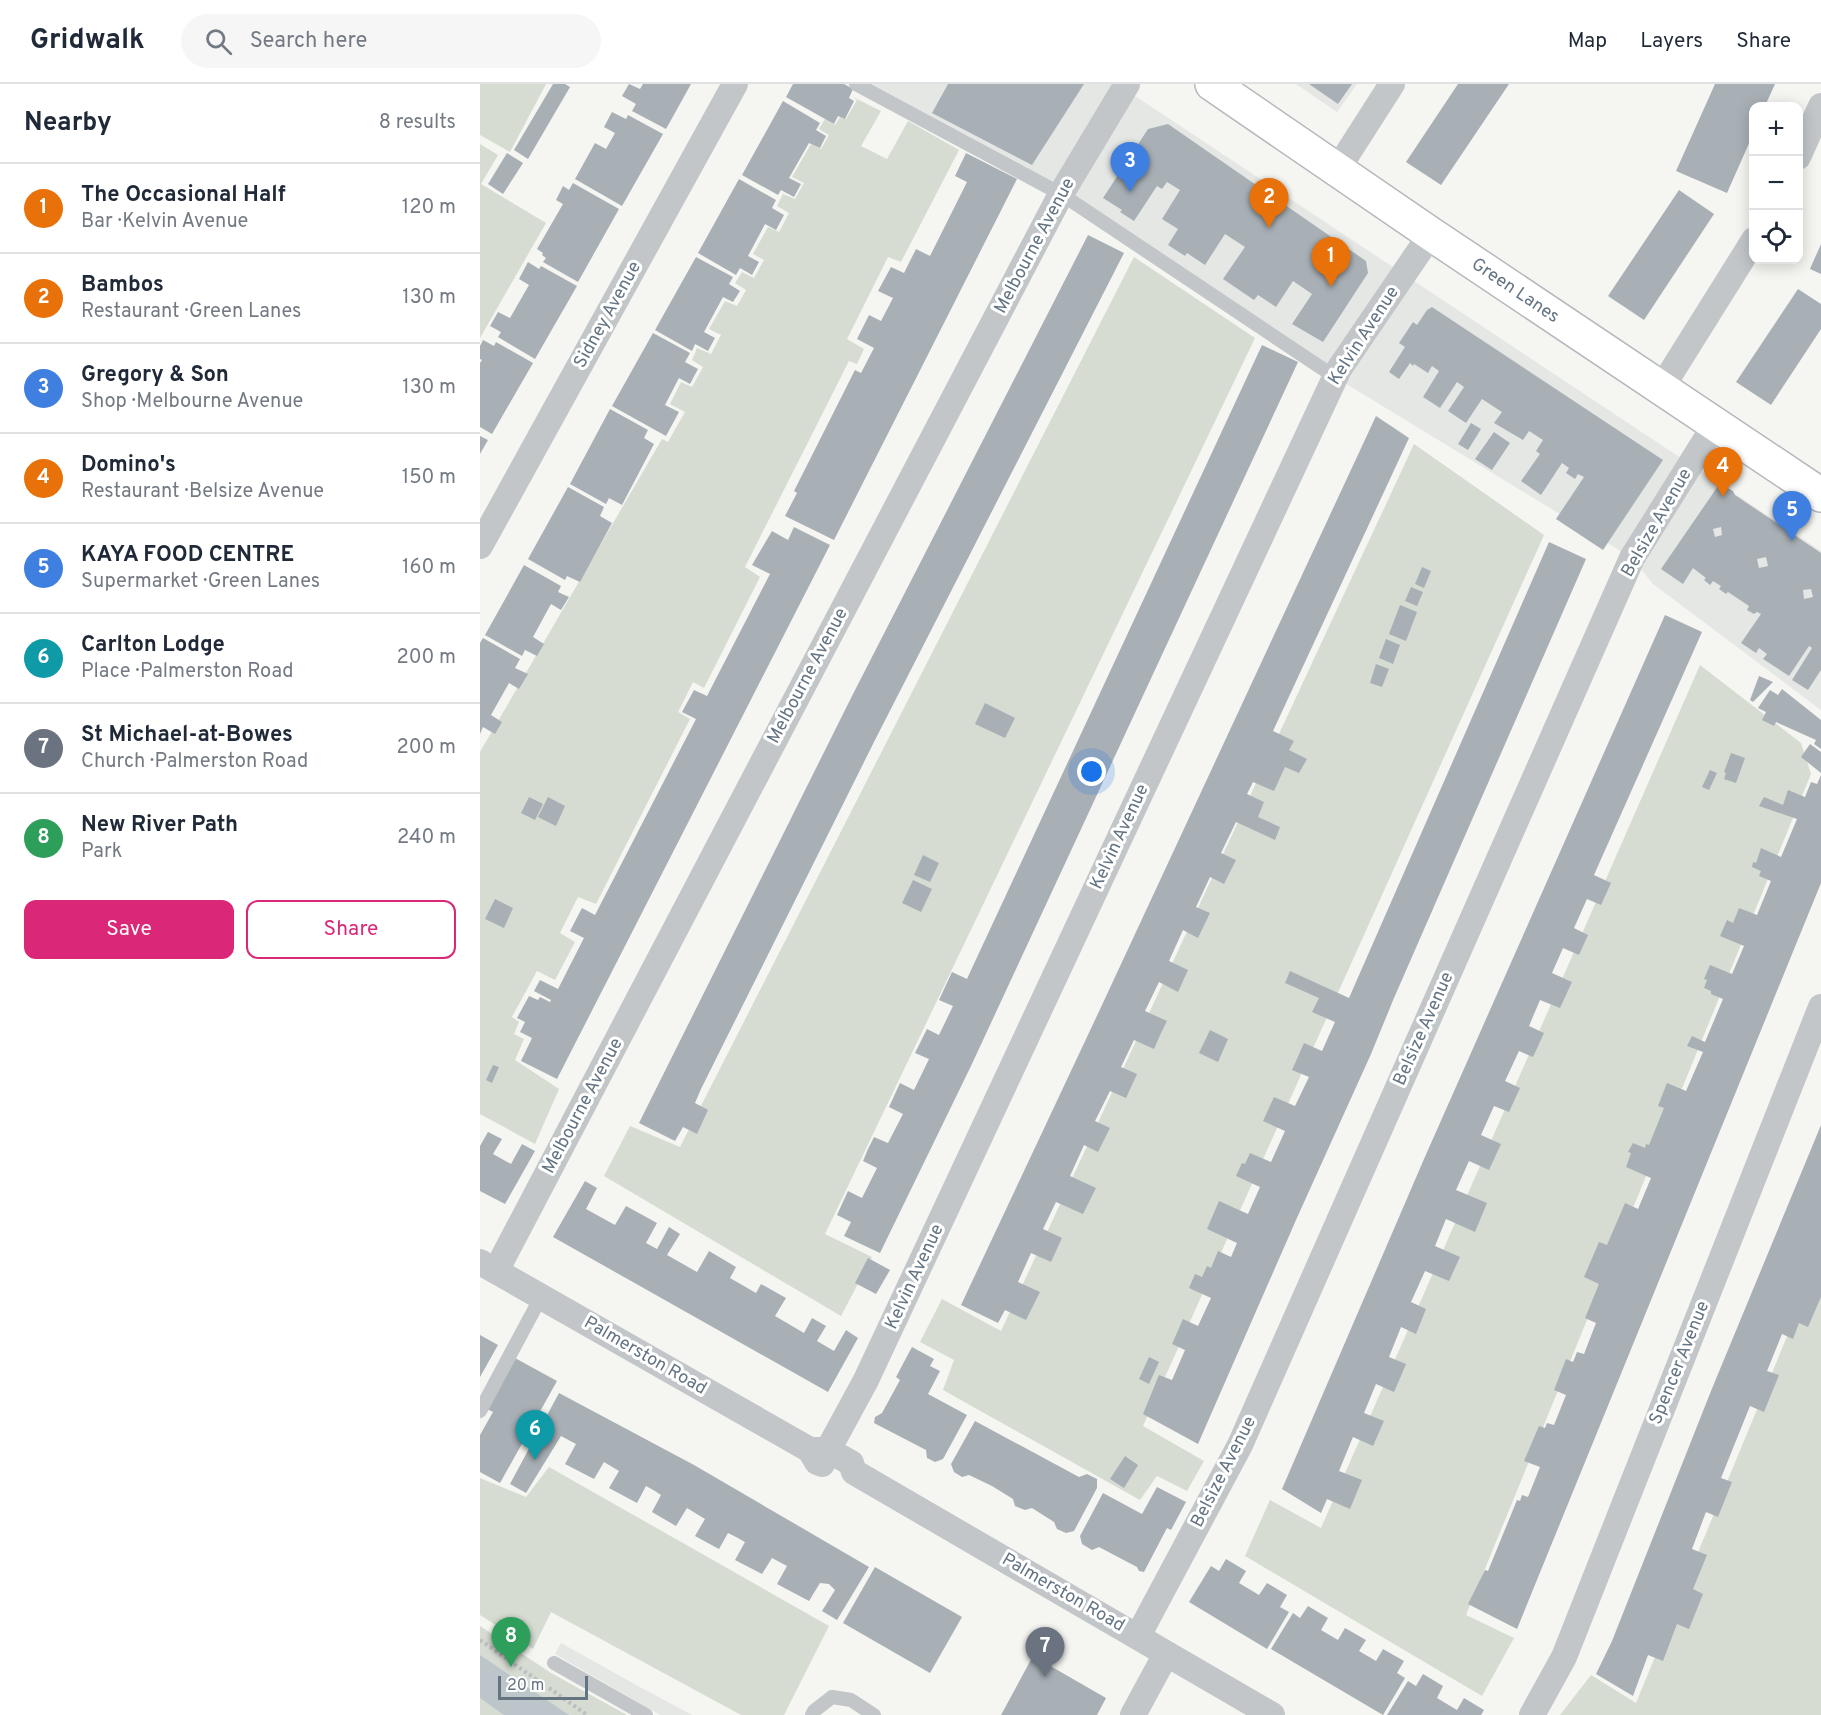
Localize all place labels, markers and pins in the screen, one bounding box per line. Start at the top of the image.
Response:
pin: 3 [1110,142,1150,192]
pin: 2 [1250,178,1288,228]
pin: 1 [1312,238,1350,287]
pin: 4 [1704,448,1742,497]
pin: 5 [1772,492,1812,541]
pin: 6 [516,1410,554,1460]
pin: 8 [492,1618,531,1667]
pin: 7 [1026,1628,1064,1677]

